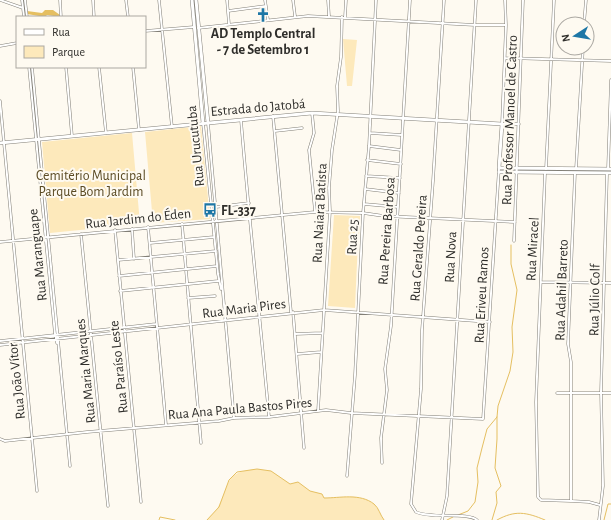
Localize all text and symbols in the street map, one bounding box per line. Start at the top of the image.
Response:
church icon: AD Templo Central - 7 de Setembro 1 [255,7,271,23]
legend [16,16,146,68]
north arrow [555,16,595,56]
text: Rua [52,26,71,38]
place label: AD Templo Central - 7 de Setembro 1 [211,27,315,57]
text: N [560,33,572,43]
street label: Rua Professor Manoel de Castro [500,35,520,205]
text: Parque [52,46,85,58]
street label: Estrada do Jatobá [210,97,307,119]
street label: Rua Urucutuba [185,104,207,187]
street label: Rua Naiara Batista [310,162,330,263]
park label: Cemitério Municipal Parque Bom Jardim [36,169,146,199]
street label: Rua Pereira Barbosa [376,176,398,286]
street label: Rua Geraldo Pereira [408,194,430,302]
bus stop icon: FL-337 [202,202,218,218]
street label: Rua Jardim do Éden [84,203,192,232]
place label: FL-337 [221,204,256,218]
street label: Rua Maranguape [26,208,50,302]
street label: Rua Miracel [524,217,542,281]
street label: Rua 25 [345,219,361,255]
street label: Rua Nova [443,230,459,283]
street label: Rua Adahil Barreto [553,239,571,341]
street label: Rua Eriveu Ramos [472,246,492,344]
street label: Rua Júlio Colf [587,263,603,336]
street label: Rua Maria Pires [202,297,287,321]
street label: Rua Maria Marques [74,318,98,424]
street label: Rua Paraíso Leste [107,320,131,414]
street label: Rua João Vítor [6,342,28,420]
street label: Rua Ana Paula Bastos Pires [167,396,313,422]

